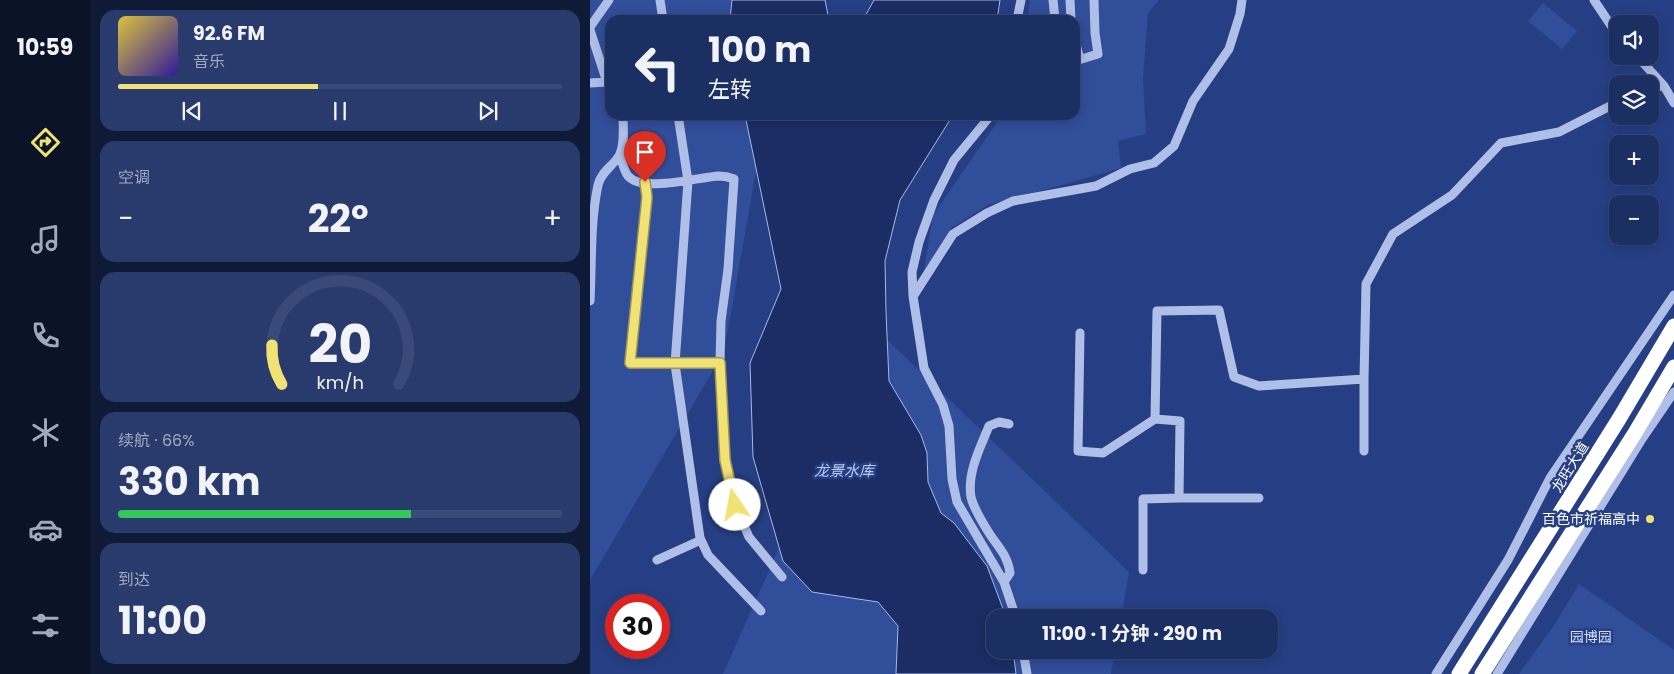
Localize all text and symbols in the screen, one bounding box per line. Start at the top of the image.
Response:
map controls [1609,15,1659,245]
button: sound [1609,15,1659,65]
text: 92.6 FM [193,20,265,47]
text: 100 m [708,25,811,74]
text: 10:59 [17,32,73,63]
icon: left [625,35,690,100]
text: 音乐 [193,50,225,73]
text: 左转 [708,74,752,105]
button: layers [1609,75,1659,125]
icon: previous [178,97,206,125]
icon: pause [326,97,354,125]
icon: next [474,97,502,125]
icon: directions [28,125,63,160]
pin [624,131,666,182]
button: + [1609,135,1659,185]
icon: arrive [631,138,659,166]
text: 空调 [118,166,150,189]
text: 22° [308,192,369,245]
button: − [1609,195,1659,245]
text: − [118,199,133,238]
text: + [543,199,562,238]
icon: music [28,222,63,257]
text: 20 [308,308,372,381]
icon: phone [28,318,63,353]
text: km/h [316,370,364,395]
icon: climate [28,415,63,450]
text: 续航 · 66% [118,429,194,452]
street label: 龙旺大道 [1547,438,1593,496]
text: 330 km [118,455,261,508]
water label: 龙景水库 [814,460,877,481]
position arrow [708,478,760,530]
place label: 百色市祈福高中 [1542,509,1640,529]
icon: car [28,512,63,547]
marker: 百色市祈福高中 [1644,513,1656,525]
text: 到达 [118,568,150,591]
text: 11:00 [118,594,207,647]
speed limit sign: 30 [605,594,670,659]
icon: filters [28,608,63,643]
text: 11:00 · 1 分钟 · 290 m [1042,620,1222,647]
park label: 园博园 [1570,627,1612,647]

